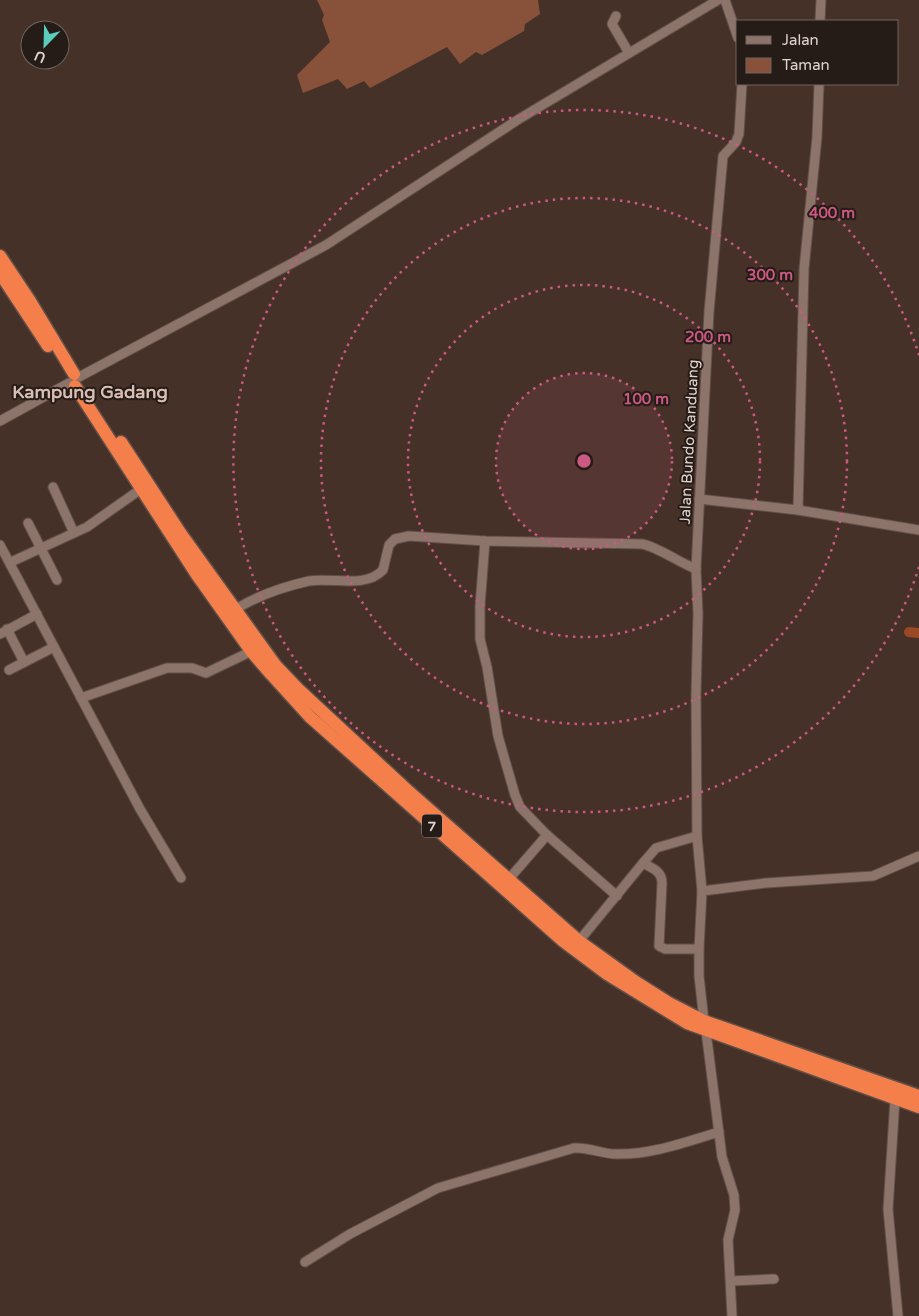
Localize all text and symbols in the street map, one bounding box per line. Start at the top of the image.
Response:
north arrow [20,20,70,70]
legend [736,20,899,85]
text: Jalan [782,31,819,49]
text: U [32,47,48,66]
text: Taman [782,56,830,74]
text: 400 m [809,204,855,222]
text: 300 m [747,266,793,284]
text: 200 m [685,328,731,346]
street label: Jalan Bundo Kanduang [676,359,702,525]
district label: Kampung Gadang [12,381,168,403]
text: 100 m [623,390,669,408]
centre of rings [575,452,593,470]
road number: 7 [422,814,442,838]

